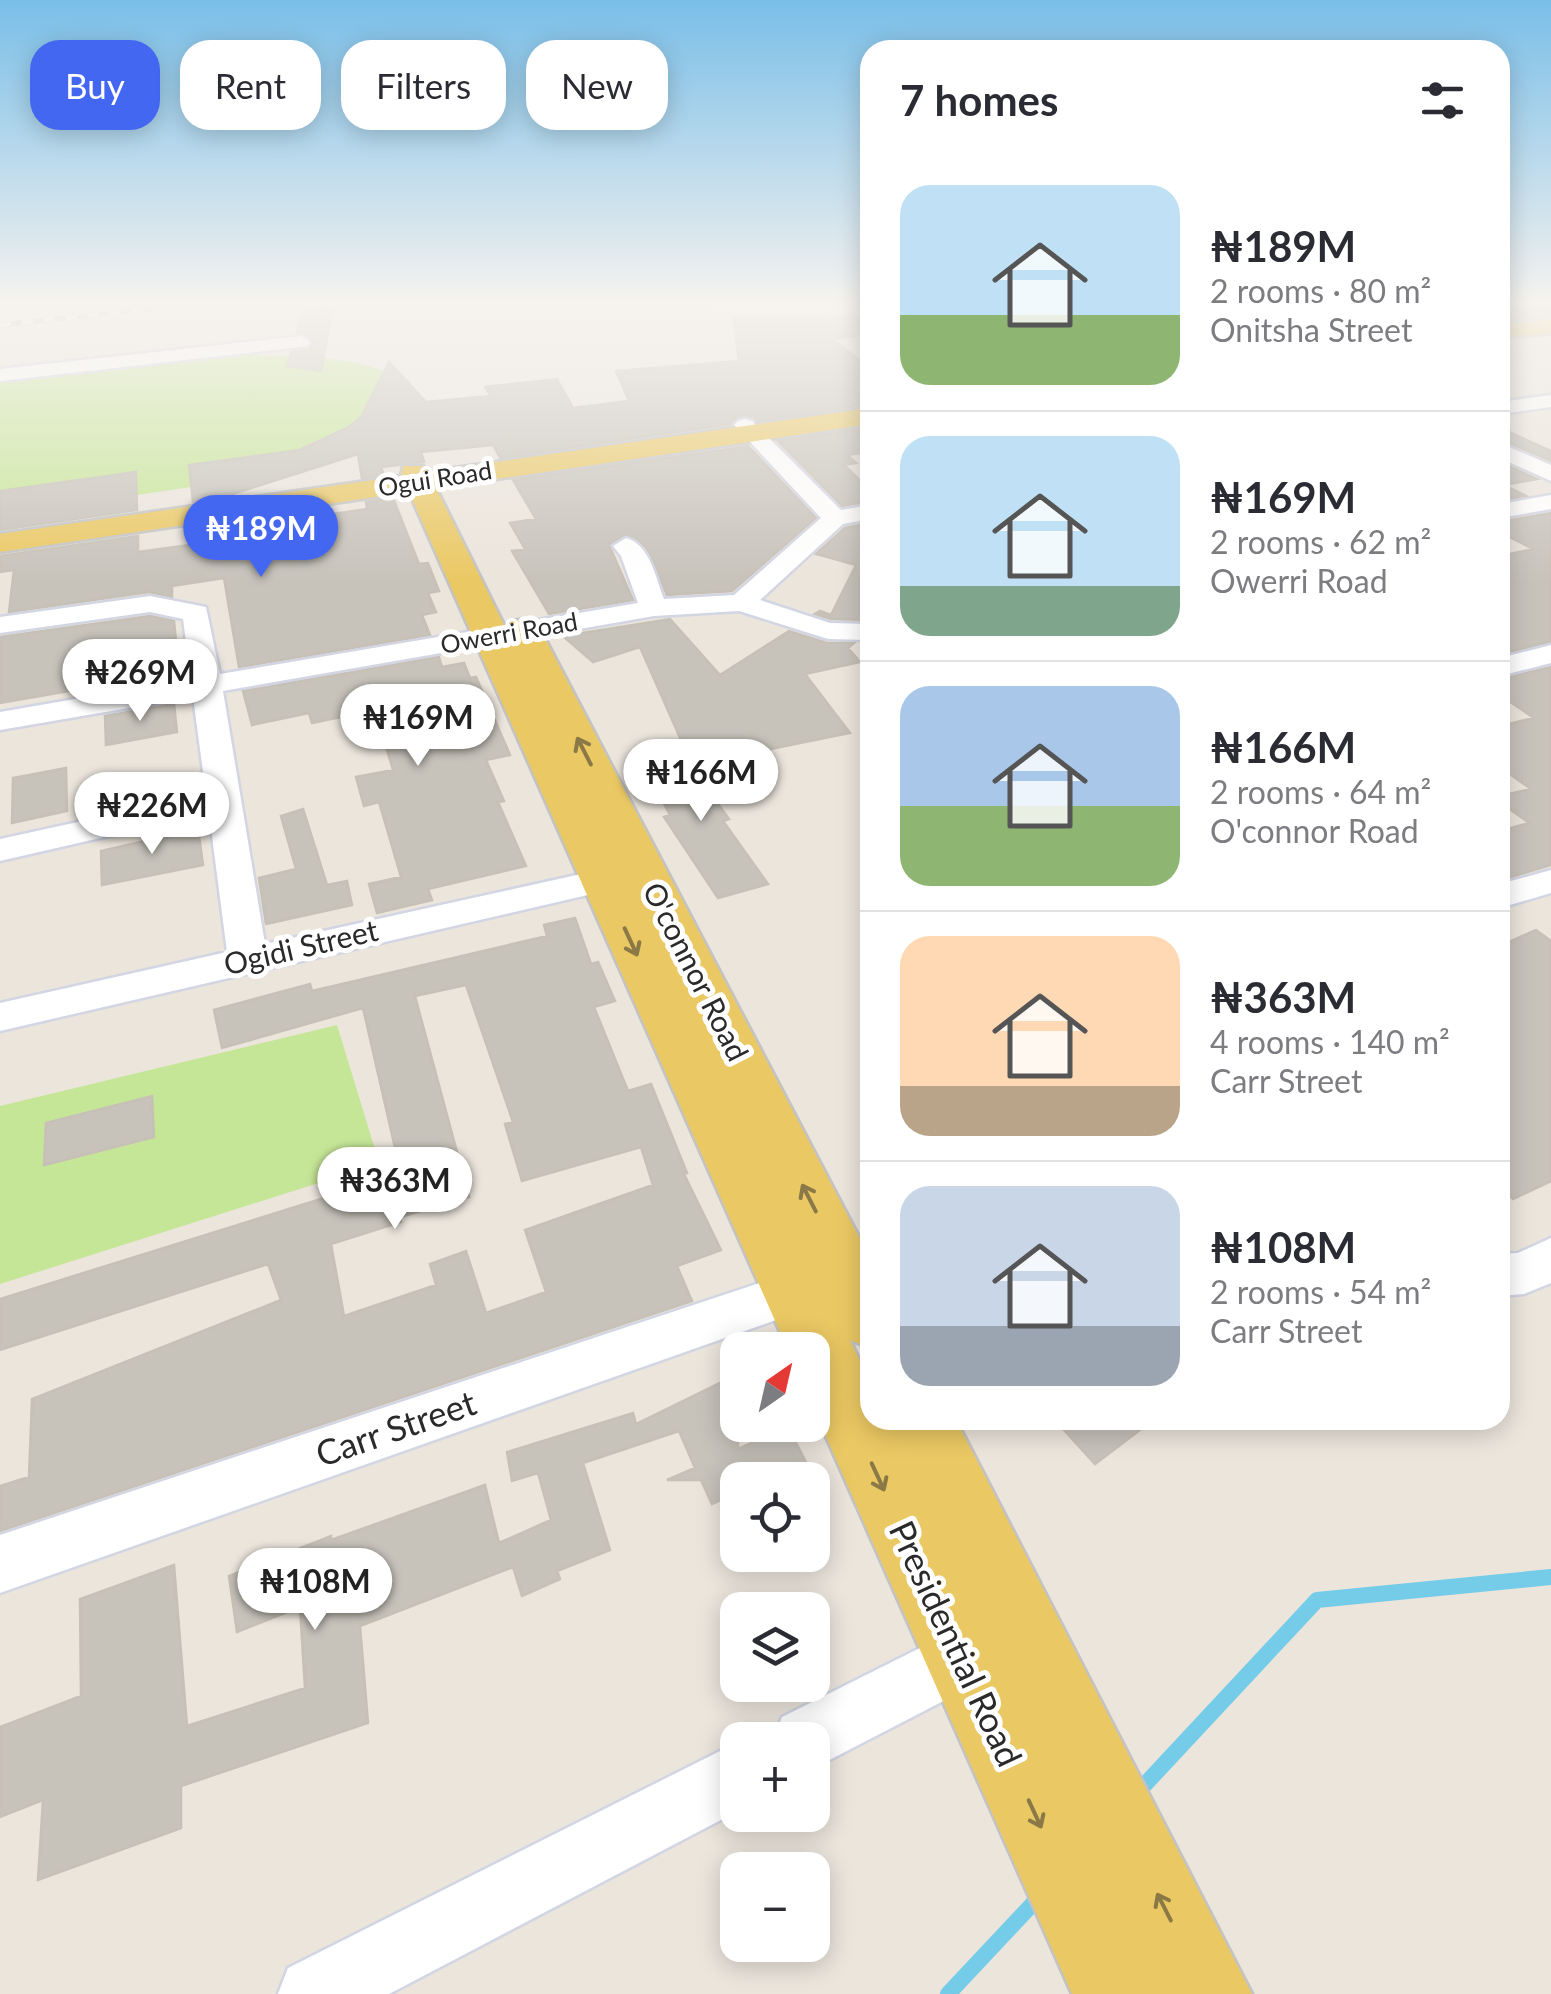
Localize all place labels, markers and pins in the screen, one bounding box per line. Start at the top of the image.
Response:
pin: ₦189M [191,495,331,580]
pin: ₦269M [70,639,210,724]
pin: ₦169M [348,684,488,769]
pin: ₦166M [631,739,771,824]
pin: ₦226M [82,772,222,857]
pin: ₦363M [325,1147,465,1232]
pin: ₦108M [245,1548,385,1633]

